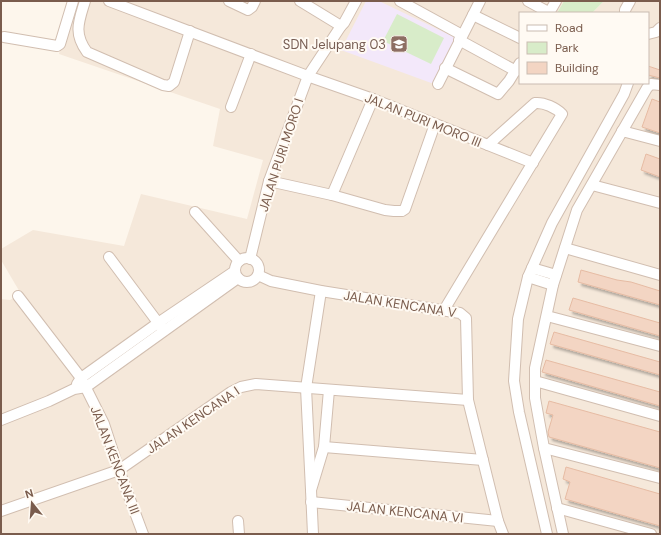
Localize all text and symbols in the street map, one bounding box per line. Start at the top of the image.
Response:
legend [519,12,649,84]
text: Road [555,20,583,36]
school or university icon: SDN Jelupang 03 [389,34,409,54]
place label: SDN Jelupang 03 [283,36,386,53]
text: Park [555,40,579,56]
text: Building [555,60,599,76]
street label: JALAN PURI MORO III [362,89,484,151]
street label: JALAN PURI MORO I [255,96,307,214]
street label: JALAN KENCANA V [342,287,458,321]
street label: JALAN KENCANA I [143,383,243,457]
street label: JALAN KENCANA III [87,403,143,517]
north arrow [12,483,52,523]
text: N [23,486,35,501]
street label: JALAN KENCANA VI [346,497,464,527]

